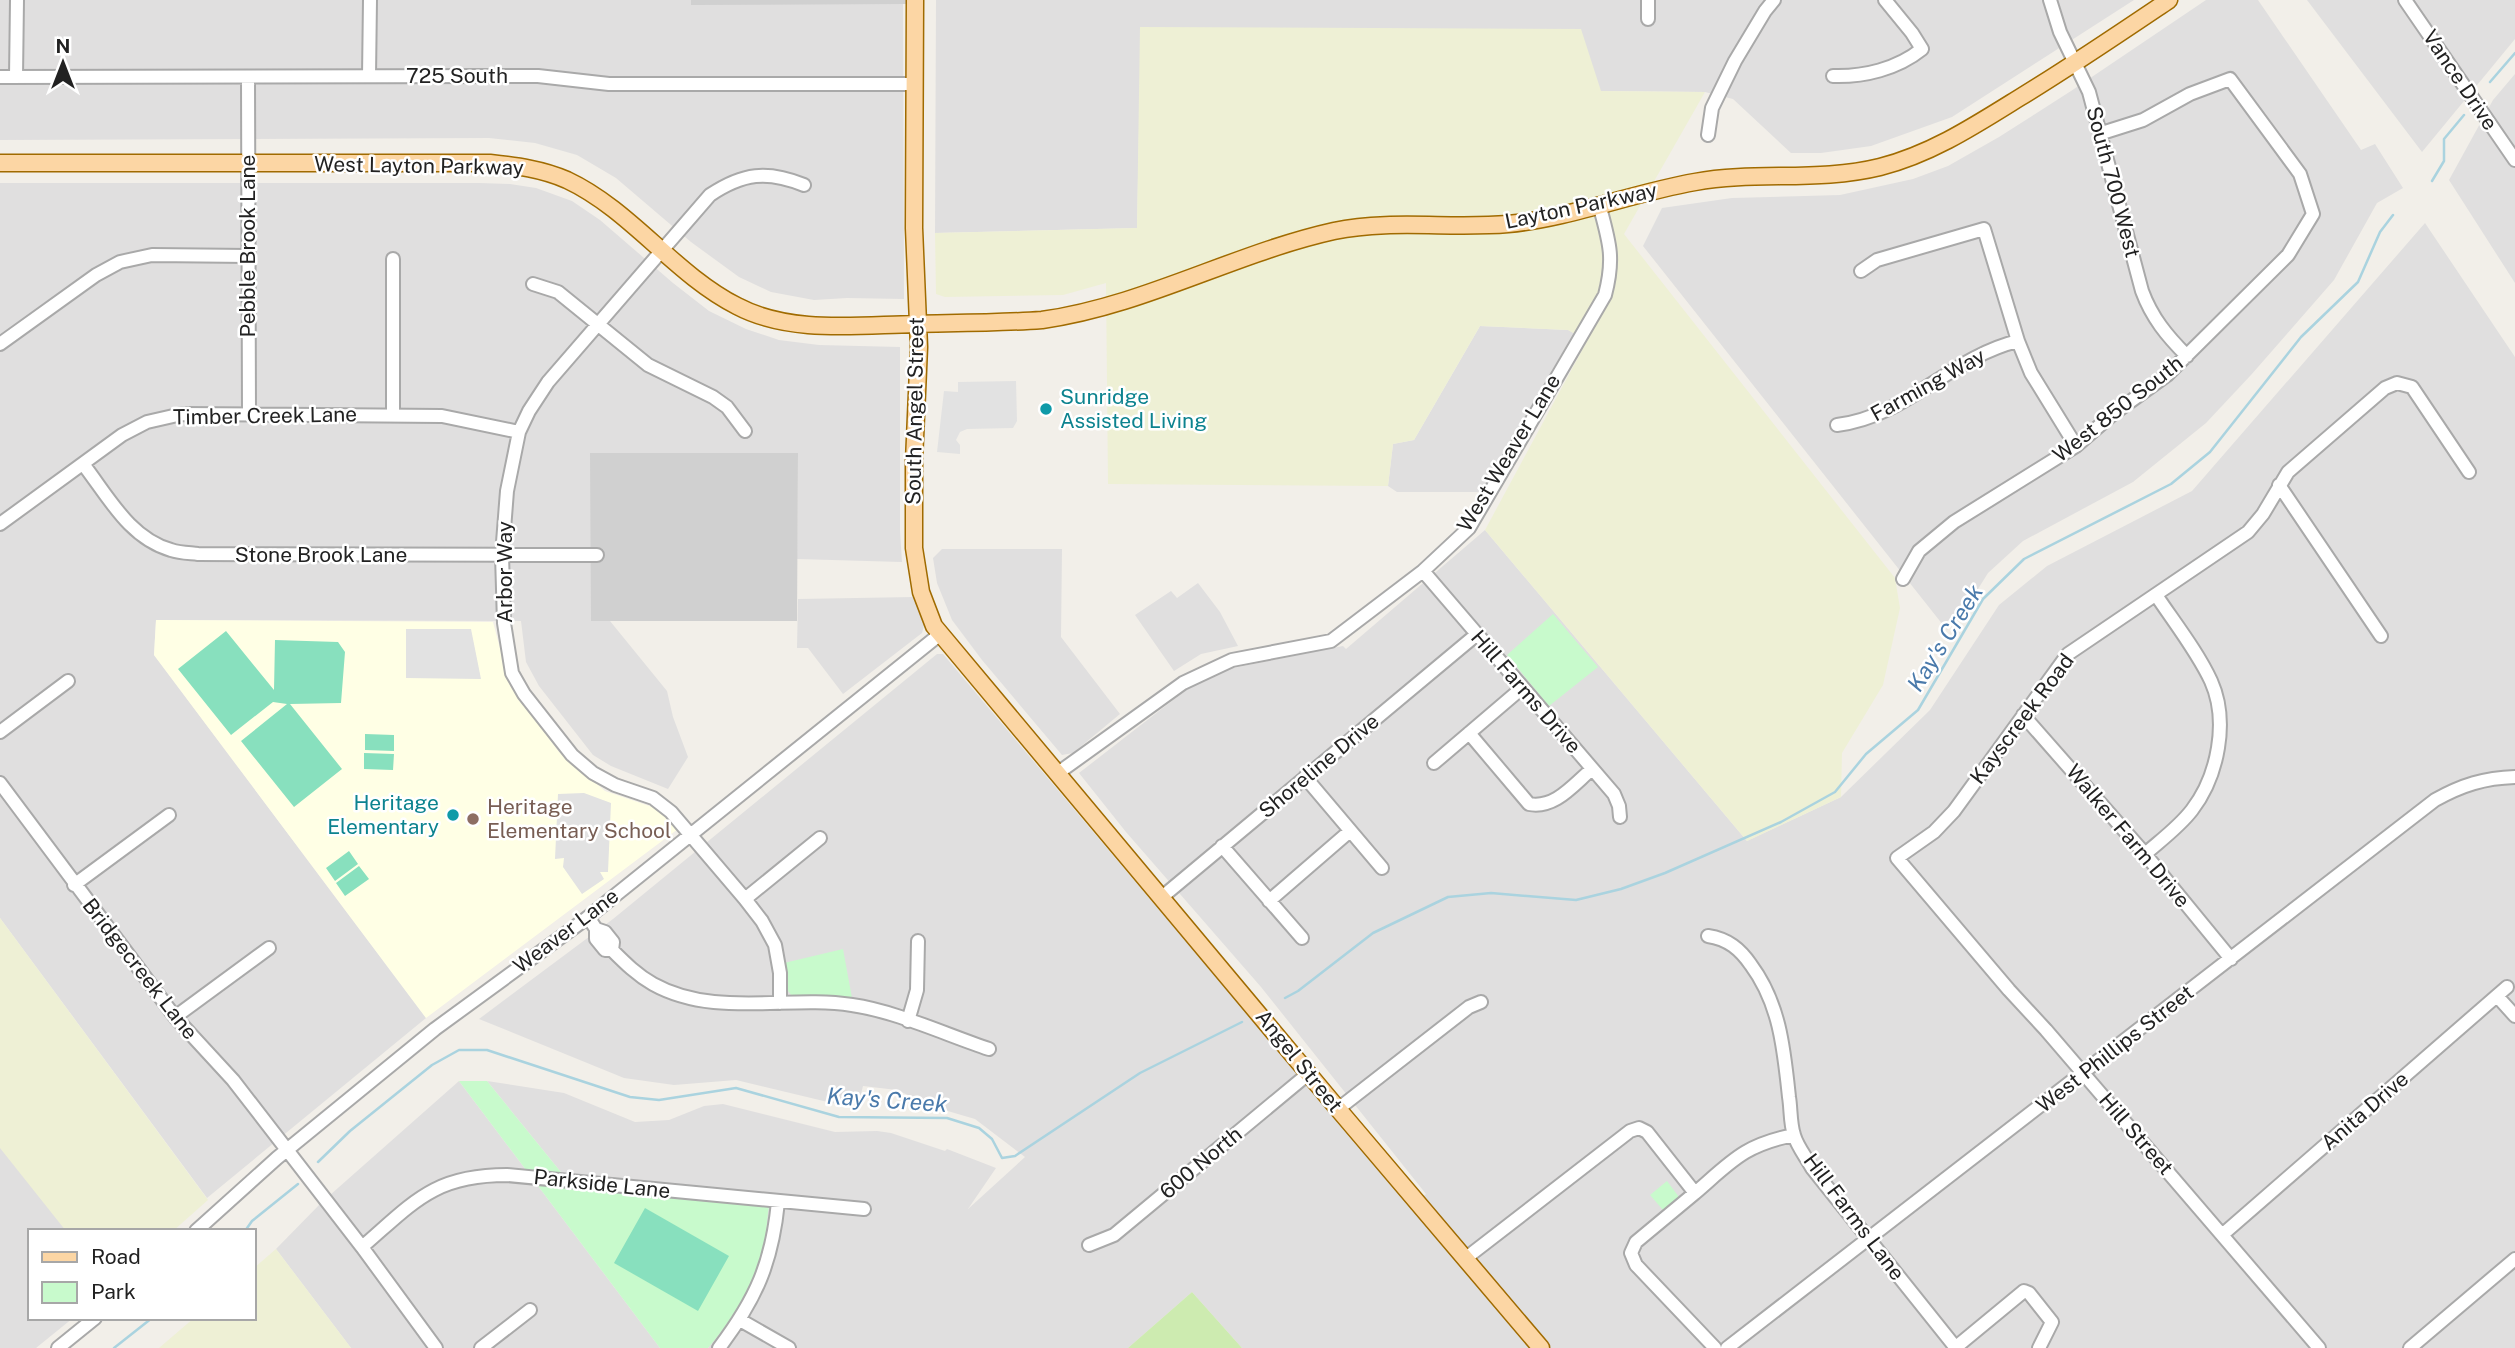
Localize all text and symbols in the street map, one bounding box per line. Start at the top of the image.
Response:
street label: Vance Drive [2418,25,2503,135]
north arrow [28,28,98,98]
text: N [56,35,70,57]
street label: 725 South [406,63,508,88]
street label: South 700 West [2081,104,2146,260]
street label: West Layton Parkway [314,151,524,180]
street label: Pebble Brook Lane [235,154,260,338]
street label: Layton Parkway [1502,177,1659,234]
street label: South Angel Street [900,317,929,505]
street label: Farming Way [1866,343,1989,426]
street label: West 850 South [2048,350,2188,467]
street label: West Weaver Lane [1452,370,1565,536]
place label: Sunridge Assisted Living [1060,384,1207,433]
street label: Timber Creek Lane [173,401,357,430]
marker: Sunridge Assisted Living [1038,401,1054,417]
street label: Arbor Way [492,521,517,623]
street label: Stone Brook Lane [235,542,407,567]
water label: Kay's Creek [1901,579,1988,696]
street label: Hill Farms Drive [1466,625,1587,758]
street label: Kayscreek Road [1964,649,2079,789]
street label: Shoreline Drive [1254,708,1384,823]
street label: Walker Farm Drive [2061,759,2196,912]
place label: Heritage Elementary [327,790,439,839]
place label: Heritage Elementary School [487,794,671,843]
marker: Heritage Elementary [445,807,461,823]
marker: Heritage Elementary School [465,811,481,827]
street label: Weaver Lane [508,883,623,978]
street label: Bridgecreek Lane [78,893,203,1044]
street label: West Phillips Street [2031,980,2198,1118]
street label: Angel Street [1251,1004,1348,1117]
street label: Anita Drive [2316,1066,2413,1155]
water label: Kay's Creek [826,1082,949,1117]
street label: Hill Street [2094,1088,2179,1180]
street label: 600 North [1155,1121,1247,1204]
street label: Hill Farms Lane [1799,1148,1910,1285]
street label: Parkside Lane [533,1164,672,1203]
legend [28,1229,256,1320]
text: Road [91,1244,141,1269]
text: Park [91,1279,136,1304]

